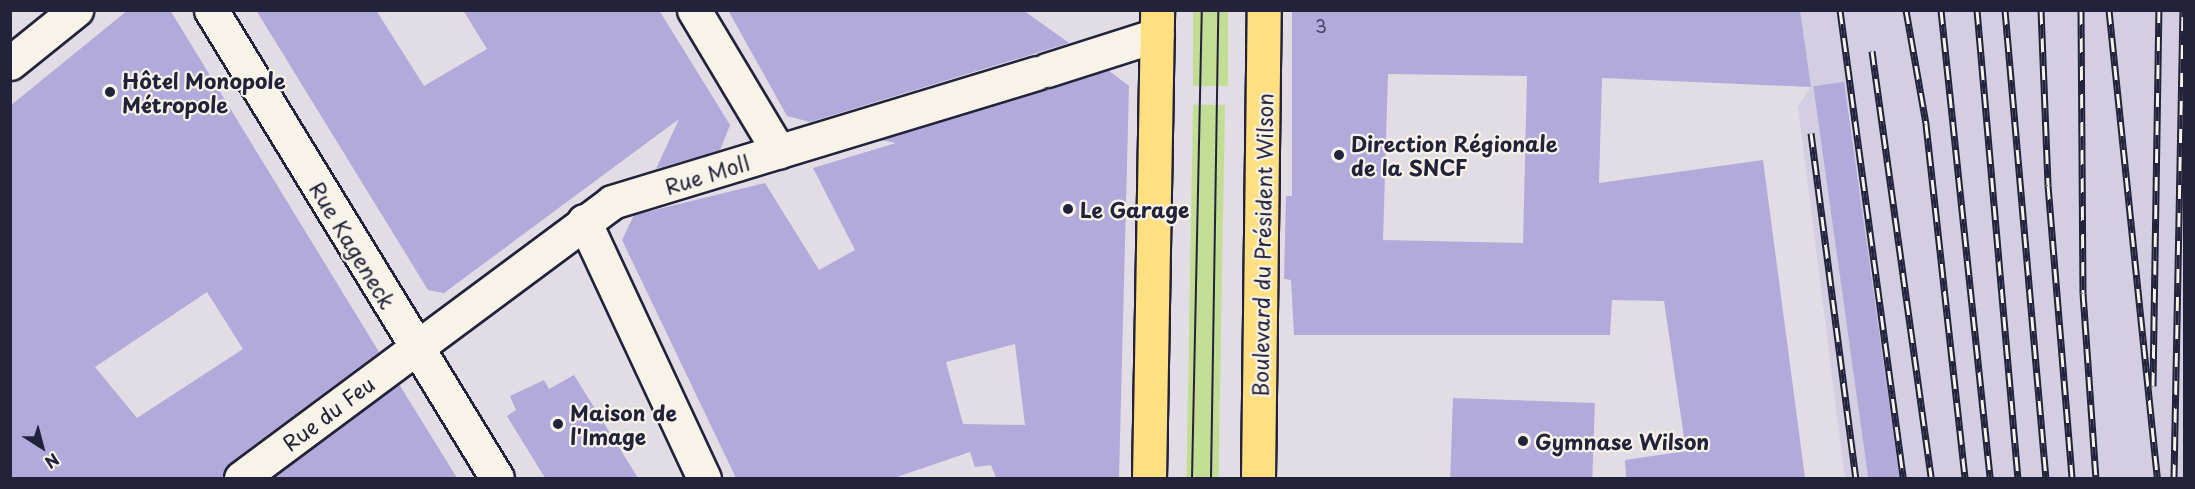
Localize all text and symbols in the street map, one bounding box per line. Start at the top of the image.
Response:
house number: 3 [1315,15,1327,37]
place label: Hôtel Monopole Métropole [122,67,286,117]
marker: Hôtel Monopole Métropole [103,85,117,99]
street label: Boulevard du Président Wilson [1247,92,1277,398]
place label: Direction Régionale de la SNCF [1351,130,1557,180]
marker: Direction Régionale de la SNCF [1332,148,1346,162]
street label: Rue Moll [661,149,753,199]
street label: Rue Kageneck [305,177,401,313]
place label: Le Garage [1080,196,1189,222]
marker: Le Garage [1061,202,1075,216]
street label: Rue du Feu [276,370,380,456]
place label: Maison de l'Image [570,399,677,449]
north arrow [12,417,72,477]
marker: Maison de l'Image [551,417,565,431]
place label: Gymnase Wilson [1535,428,1709,454]
marker: Gymnase Wilson [1516,434,1530,448]
text: N [40,448,65,475]

